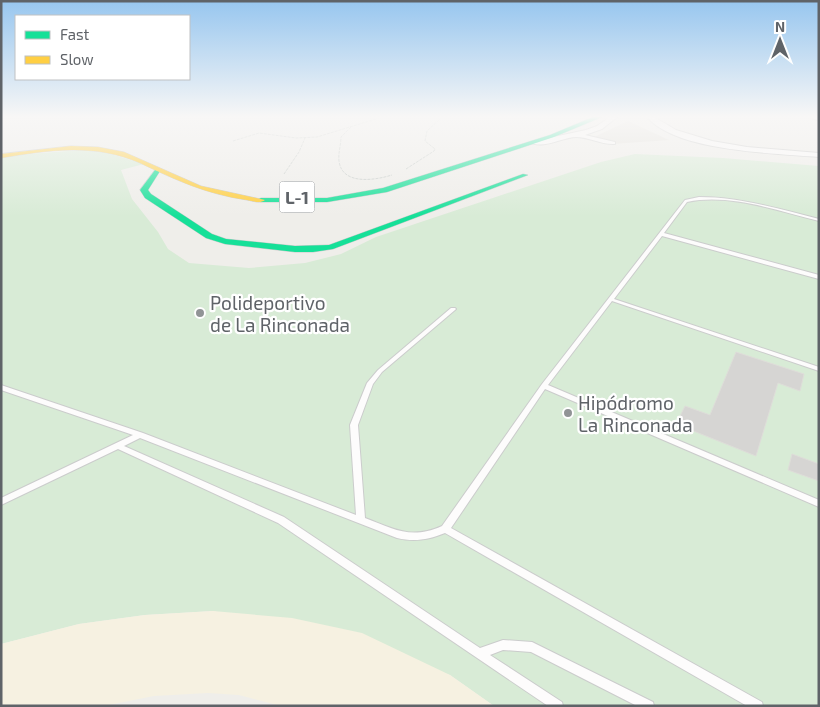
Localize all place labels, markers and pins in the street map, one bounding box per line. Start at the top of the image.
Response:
place label: Polideportivo de La Rinconada [210,291,350,336]
marker: Polideportivo de La Rinconada [194,307,206,319]
place label: Hipódromo La Rinconada [578,391,693,436]
marker: Hipódromo La Rinconada [562,407,574,419]

